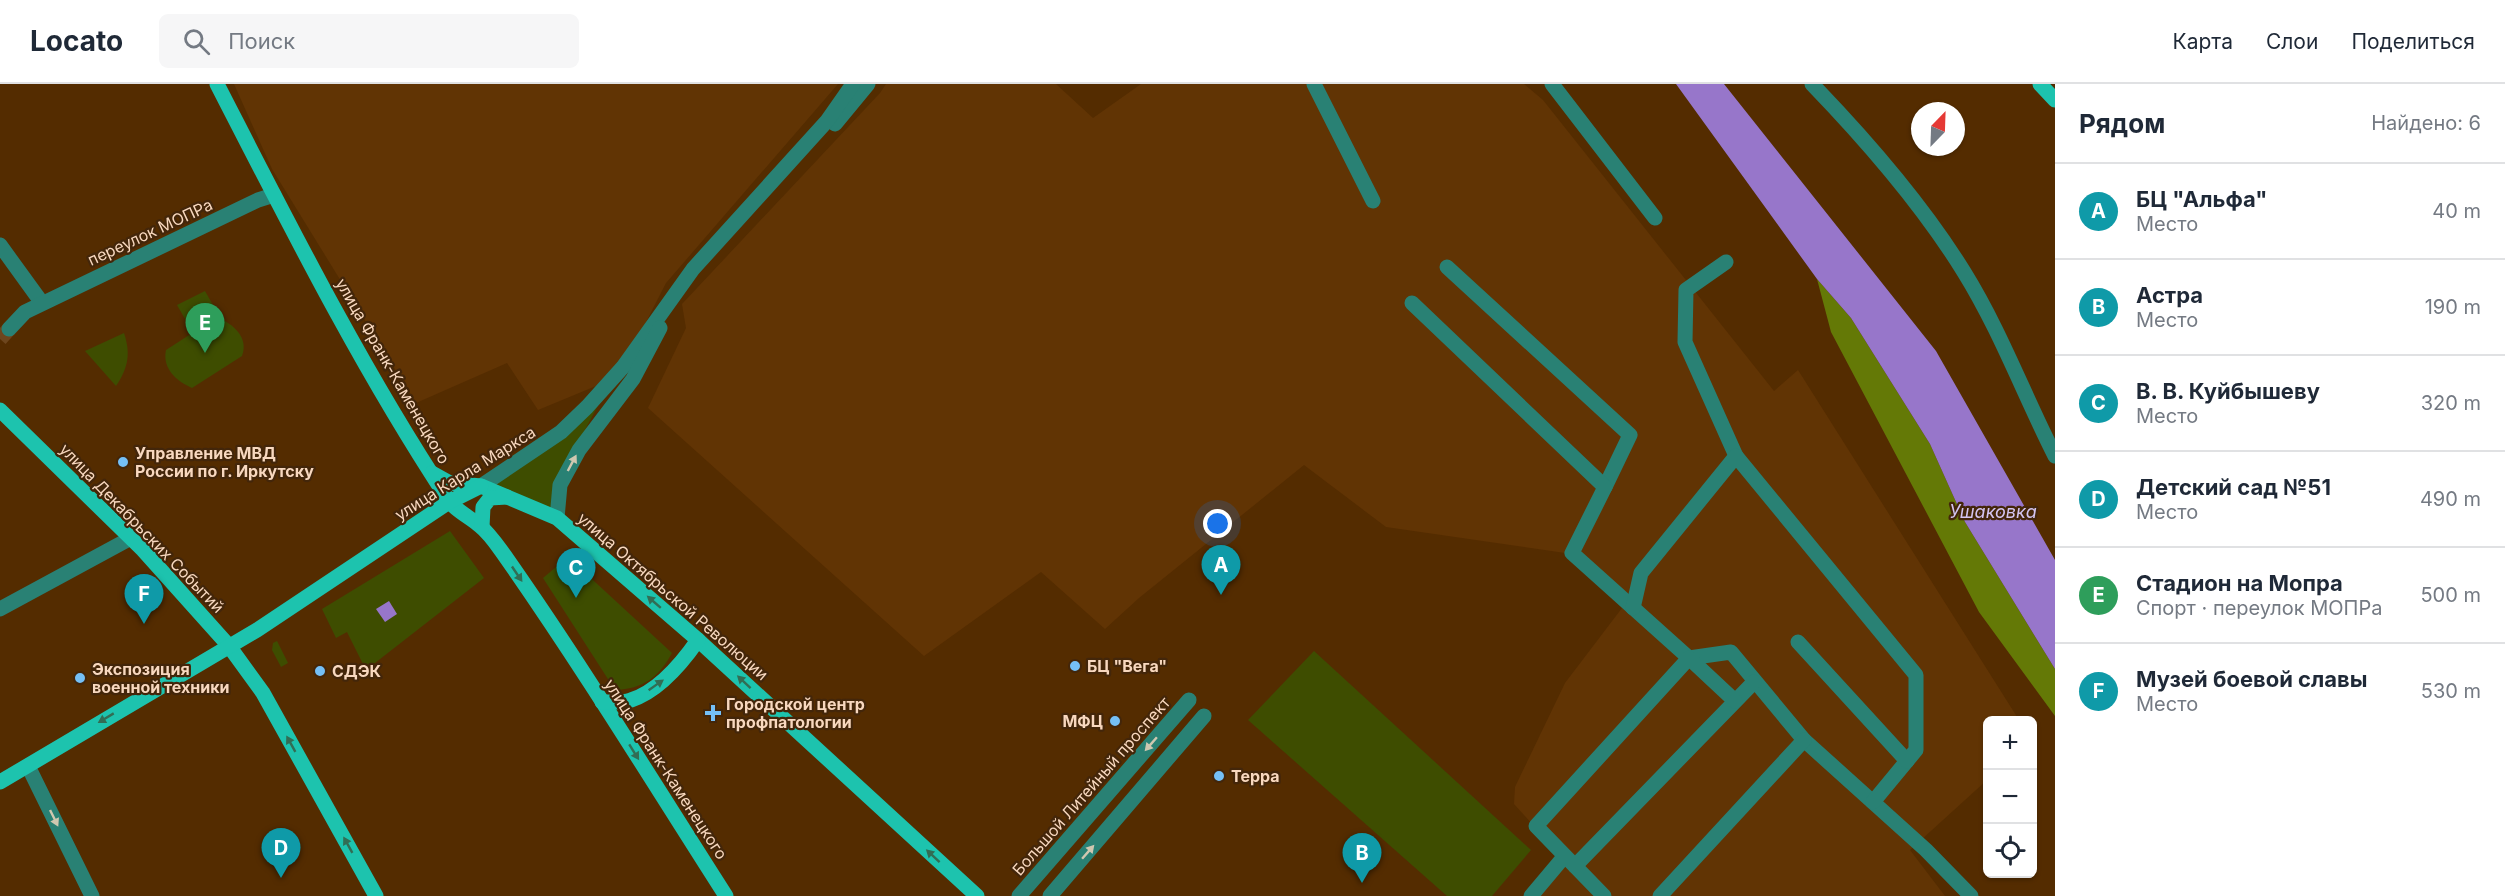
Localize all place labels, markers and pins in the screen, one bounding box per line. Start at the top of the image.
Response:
pin: E [186,304,224,353]
place label: Управление МВД России по г. Иркутску [135,443,314,481]
marker: Управление МВД России по г. Иркутску [116,455,130,469]
pin: A [1202,546,1240,595]
pin: C [556,548,596,598]
pin: F [124,574,164,624]
place label: БЦ "Вега" [1087,656,1167,676]
place label: Экспозиция военной техники [92,659,230,697]
marker: БЦ "Вега" [1068,659,1082,673]
place label: СДЭК [332,661,382,681]
marker: СДЭК [313,664,327,678]
marker: Экспозиция военной техники [73,671,87,685]
place label: Городской центр профпатологии [726,694,865,732]
marker: Городской центр профпатологии [704,704,722,722]
place label: МФЦ [1062,711,1103,731]
marker: МФЦ [1108,714,1122,728]
place label: Терра [1231,766,1280,786]
marker: Терра [1212,769,1226,783]
pin: D [262,828,300,878]
pin: B [1342,834,1382,883]

